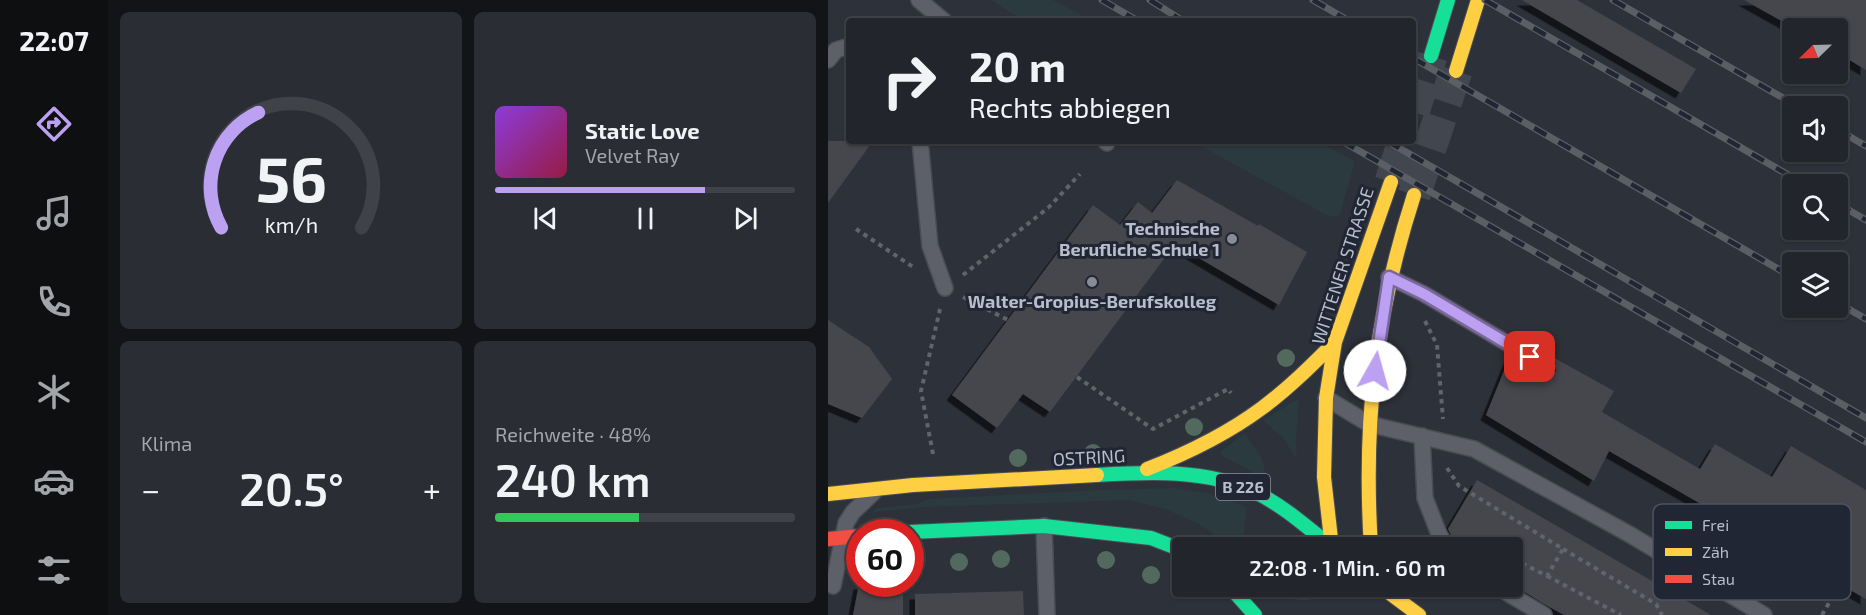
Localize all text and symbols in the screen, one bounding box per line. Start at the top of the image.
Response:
north arrow [1782,18,1848,84]
map controls [1782,18,1848,318]
text: 22:07 [19,24,89,56]
text: 20 m [969,40,1066,90]
icon: right [870,42,948,120]
text: Rechts abbiegen [969,91,1171,123]
button: sound [1782,96,1848,162]
icon: directions [33,103,75,145]
text: Static Love [585,117,700,143]
text: 56 [255,140,327,215]
text: Velvet Ray [585,143,680,167]
button: search [1782,174,1848,240]
street label: WITTENER STRASSE [1306,184,1378,347]
icon: music [33,192,75,234]
icon: previous [529,202,562,235]
icon: pause [629,202,662,235]
icon: next [729,202,762,235]
text: km/h [264,212,318,237]
place label: Technische Berufliche Schule 1 [1059,217,1220,260]
marker: Technische Berufliche Schule 1 [1225,232,1239,246]
button: layers [1782,252,1848,318]
marker: Walter-Gropius-Berufskolleg [1085,275,1099,289]
icon: phone [33,281,75,323]
place label: Walter-Gropius-Berufskolleg [968,290,1217,312]
pin [1504,331,1555,382]
position arrow [1343,339,1407,403]
icon: arrive [1513,340,1546,373]
icon: climate [33,371,75,413]
text: Reichweite · 48% [495,422,651,446]
text: Klima [141,431,192,455]
street label: OSTRING [1052,444,1126,470]
text: 240 km [495,452,651,506]
icon: car [33,460,75,502]
text: 20.5° [239,461,344,515]
text: − [141,469,160,509]
text: + [423,469,441,509]
road number: B 226 [1216,474,1270,500]
legend [1653,504,1851,600]
text: Frei [1702,515,1729,534]
speed limit sign: 60 [846,519,924,597]
text: Zäh [1702,542,1729,561]
icon: filters [33,549,75,591]
text: 22:08 · 1 Min. · 60 m [1249,554,1446,580]
text: Stau [1702,569,1735,588]

